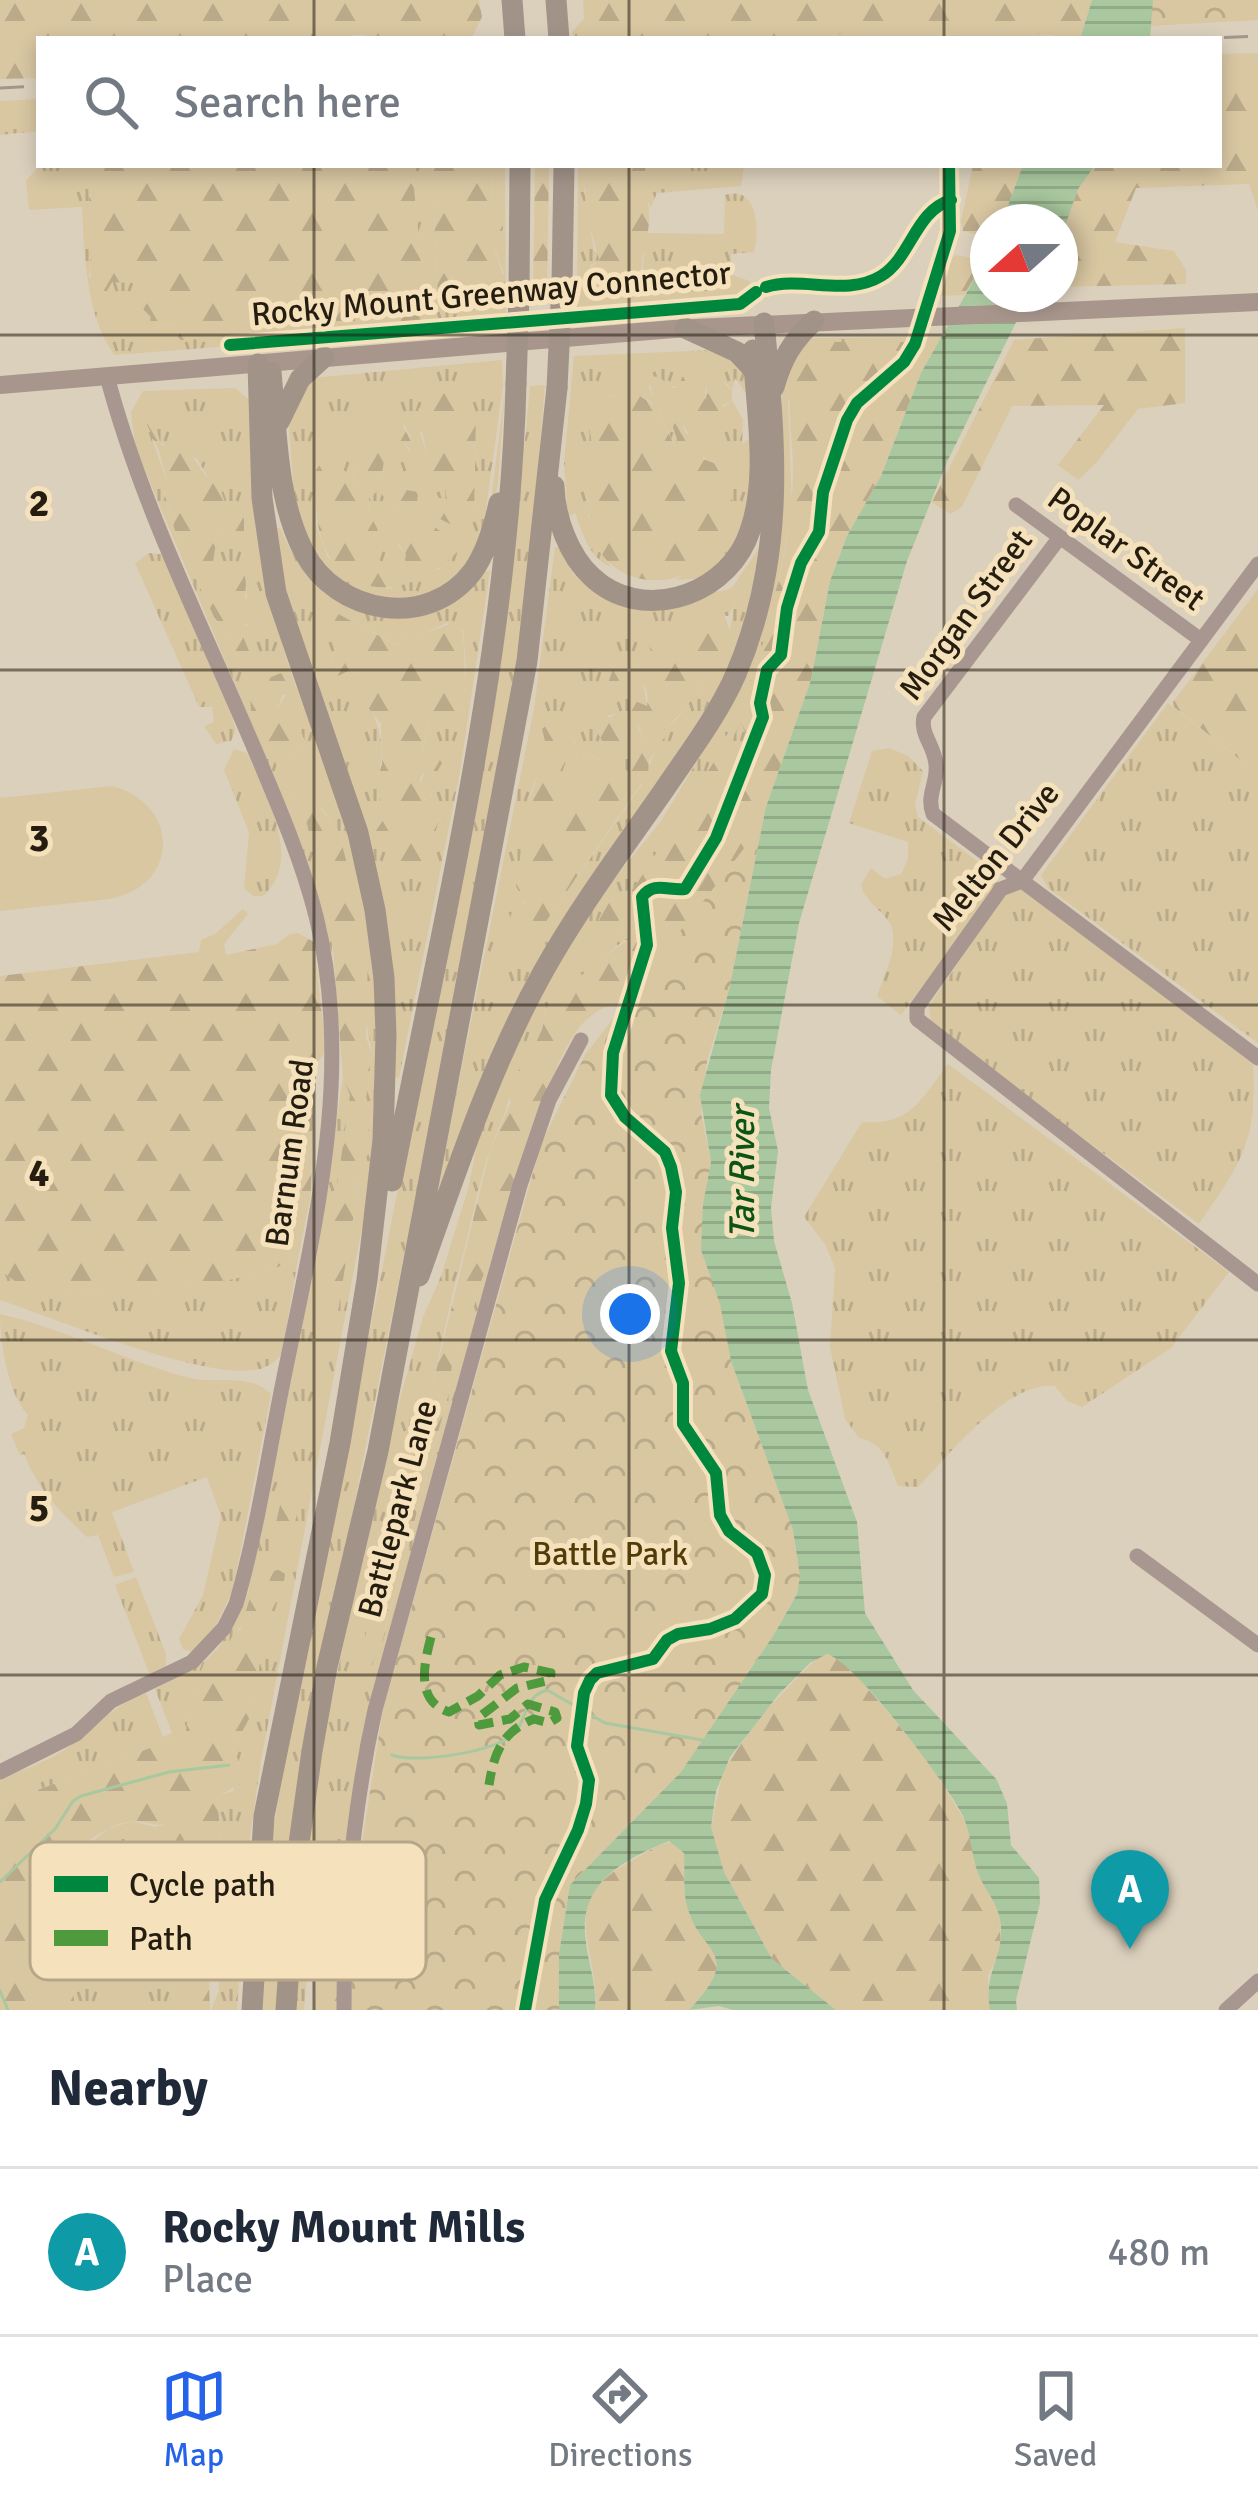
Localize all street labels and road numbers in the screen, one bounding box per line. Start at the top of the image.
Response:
street label: Rocky Mount Greenway Connector [249,253,733,335]
street label: Poplar Street [1039,478,1213,620]
street label: Morgan Street [890,522,1042,708]
street label: Melton Drive [923,774,1069,940]
street label: Barnum Road [257,1057,323,1249]
street label: Battlepark Lane [349,1396,447,1622]

